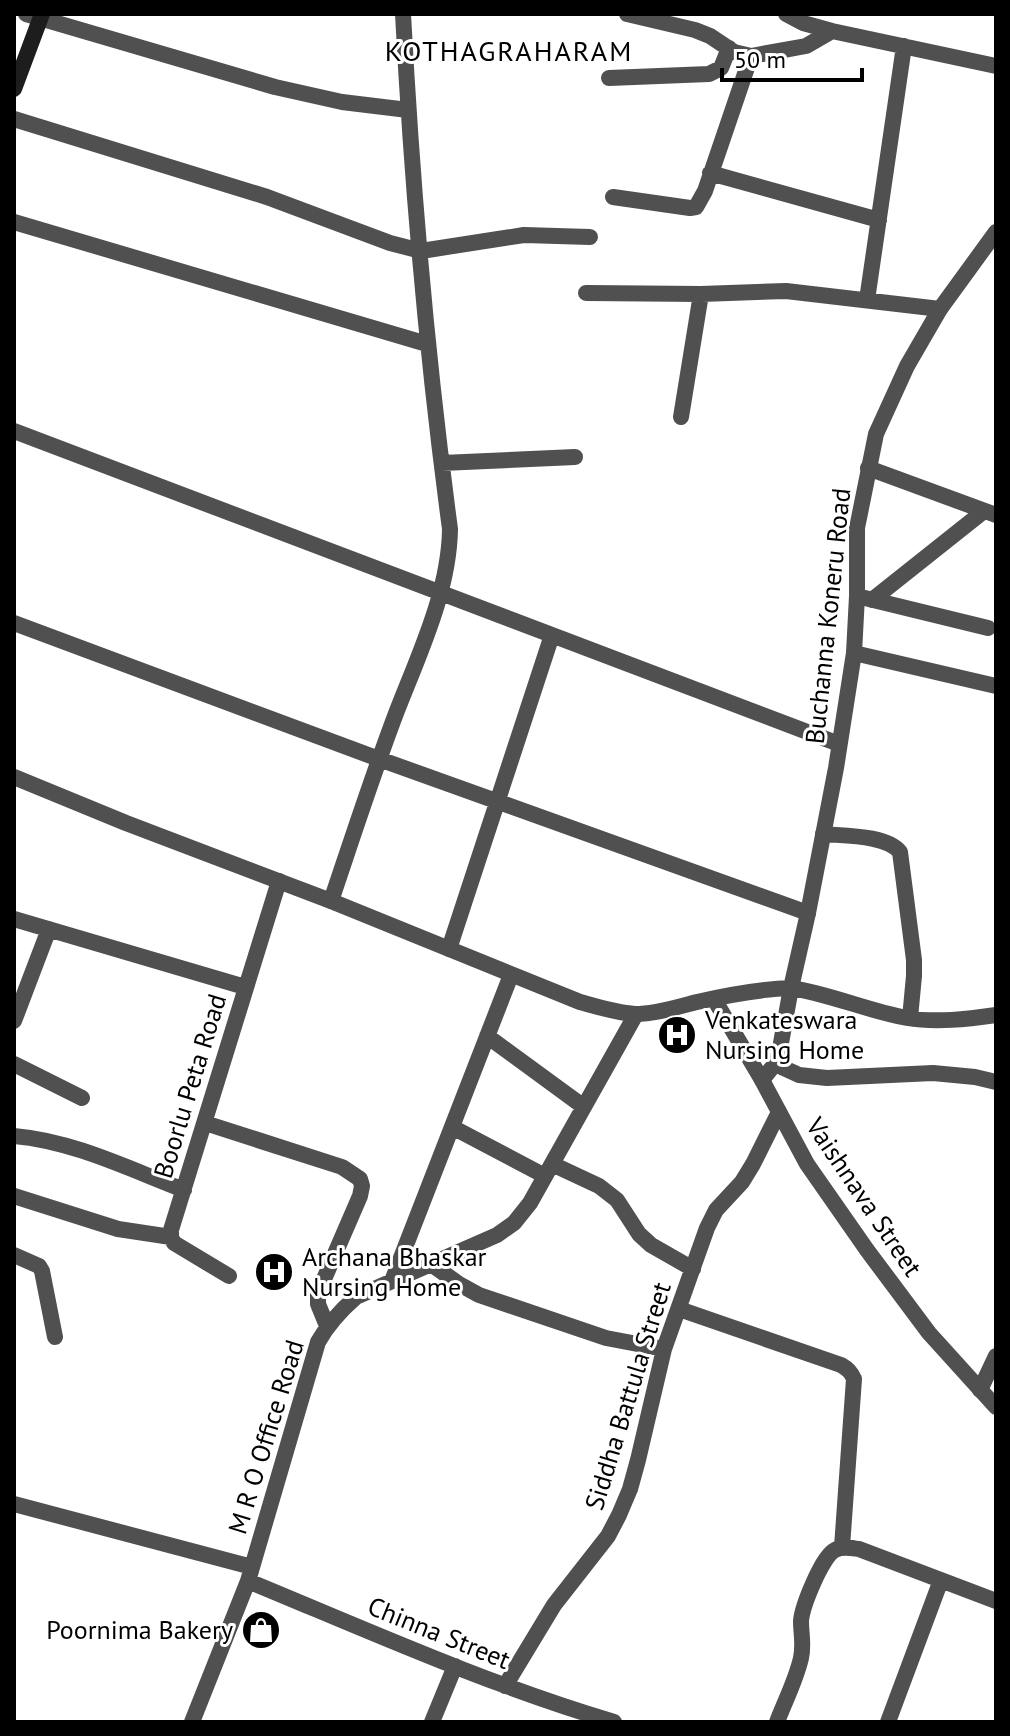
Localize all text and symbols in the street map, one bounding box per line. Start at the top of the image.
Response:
district label: KOTHAGRAHARAM [385,32,633,69]
scale bar [722,32,862,82]
text: 50 m [734,44,786,75]
street label: Buchanna Koneru Road [798,486,857,746]
street label: Boorlu Peta Road [146,990,233,1182]
place label: Venkateswara Nursing Home [704,1003,864,1066]
hospital icon: Venkateswara Nursing Home [656,1014,698,1056]
street label: Vaishnava Street [799,1110,930,1283]
place label: Archana Bhaskar Nursing Home [302,1240,487,1303]
hospital icon: Archana Bhaskar Nursing Home [253,1251,295,1293]
street label: Siddha Battula Street [577,1278,678,1514]
street label: M R O Office Road [220,1336,311,1538]
street label: Chinna Street [363,1589,515,1676]
shop icon: Poornima Bakery [240,1609,282,1651]
place label: Poornima Bakery [46,1613,233,1646]

